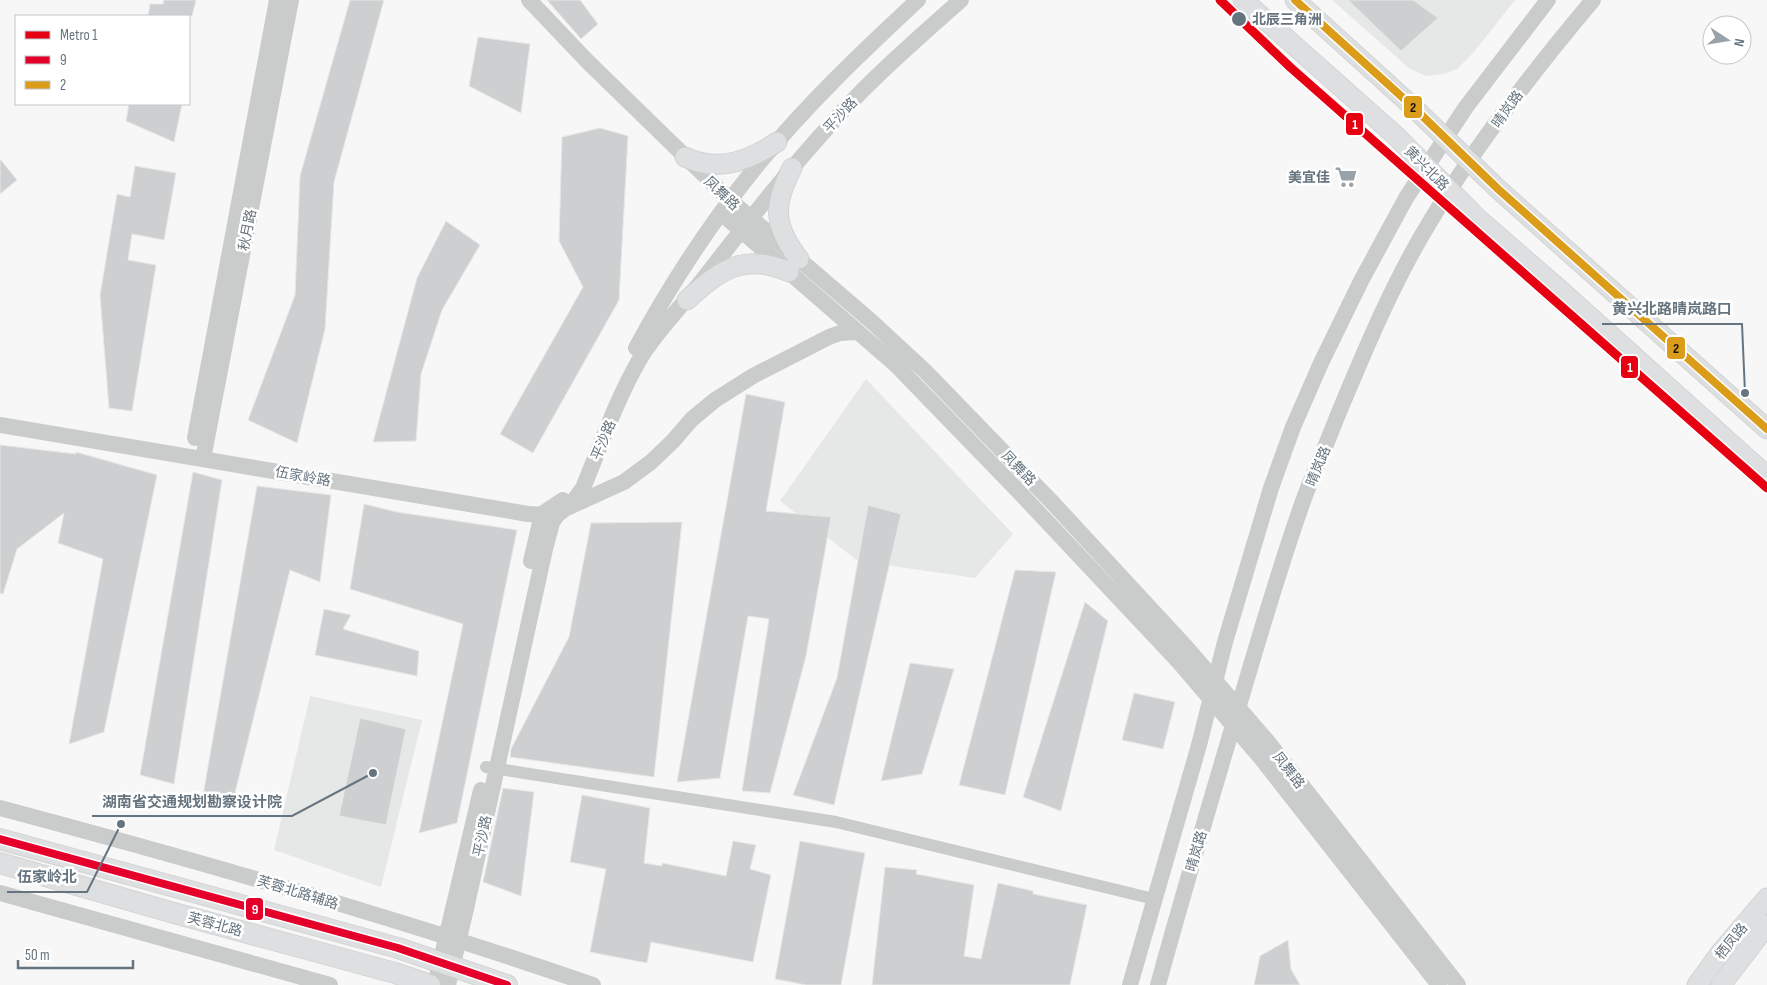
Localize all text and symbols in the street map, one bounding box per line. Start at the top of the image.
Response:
marker: 北辰三角洲 [1230,10,1248,28]
place label: 北辰三角洲 [1252,11,1322,28]
legend [15,15,190,105]
north arrow [1702,15,1752,65]
text: Metro 1 [60,26,98,45]
text: N [1730,37,1748,48]
text: 9 [60,51,67,70]
text: 2 [60,76,66,95]
street label: 晴岚路 [1488,87,1527,131]
street label: 平沙路 [820,94,861,136]
line badge: 2 [1403,95,1423,119]
text: 2 [1410,99,1416,116]
line badge: 1 [1345,112,1364,136]
text: 1 [1352,116,1358,133]
street label: 黄兴北路 [1401,143,1452,194]
supermarket icon: 美宜佳 [1333,164,1359,190]
place label: 美宜佳 [1288,169,1330,186]
street label: 凤舞路 [701,173,743,214]
street label: 秋月路 [235,208,260,252]
callout: 黄兴北路晴岚路口 [1602,294,1742,324]
text: 黄兴北路晴岚路口 [1612,300,1732,319]
line badge: 2 [1666,336,1686,360]
text: 2 [1673,340,1679,357]
line badge: 1 [1620,355,1639,379]
text: 1 [1627,359,1633,376]
street label: 平沙路 [587,418,619,463]
street label: 晴岚路 [1303,444,1334,489]
street label: 凤舞路 [998,447,1039,489]
street label: 伍家岭路 [274,463,332,490]
street label: 凤舞路 [1269,749,1308,792]
callout: 湖南省交通规划勘察设计院 [92,786,292,816]
text: 湖南省交通规划勘察设计院 [102,793,282,812]
street label: 平沙路 [470,814,495,858]
street label: 晴岚路 [1183,829,1210,874]
callout: 伍家岭北 [7,862,87,892]
text: 伍家岭北 [17,868,77,887]
street label: 芙蓉北路辅路 [255,872,341,913]
line badge: 9 [245,897,264,921]
text: 9 [252,901,259,918]
street label: 芙蓉北路 [186,909,244,940]
street label: 栖凤路 [1712,920,1751,963]
scale bar [18,938,132,970]
text: 50 m [25,946,50,965]

